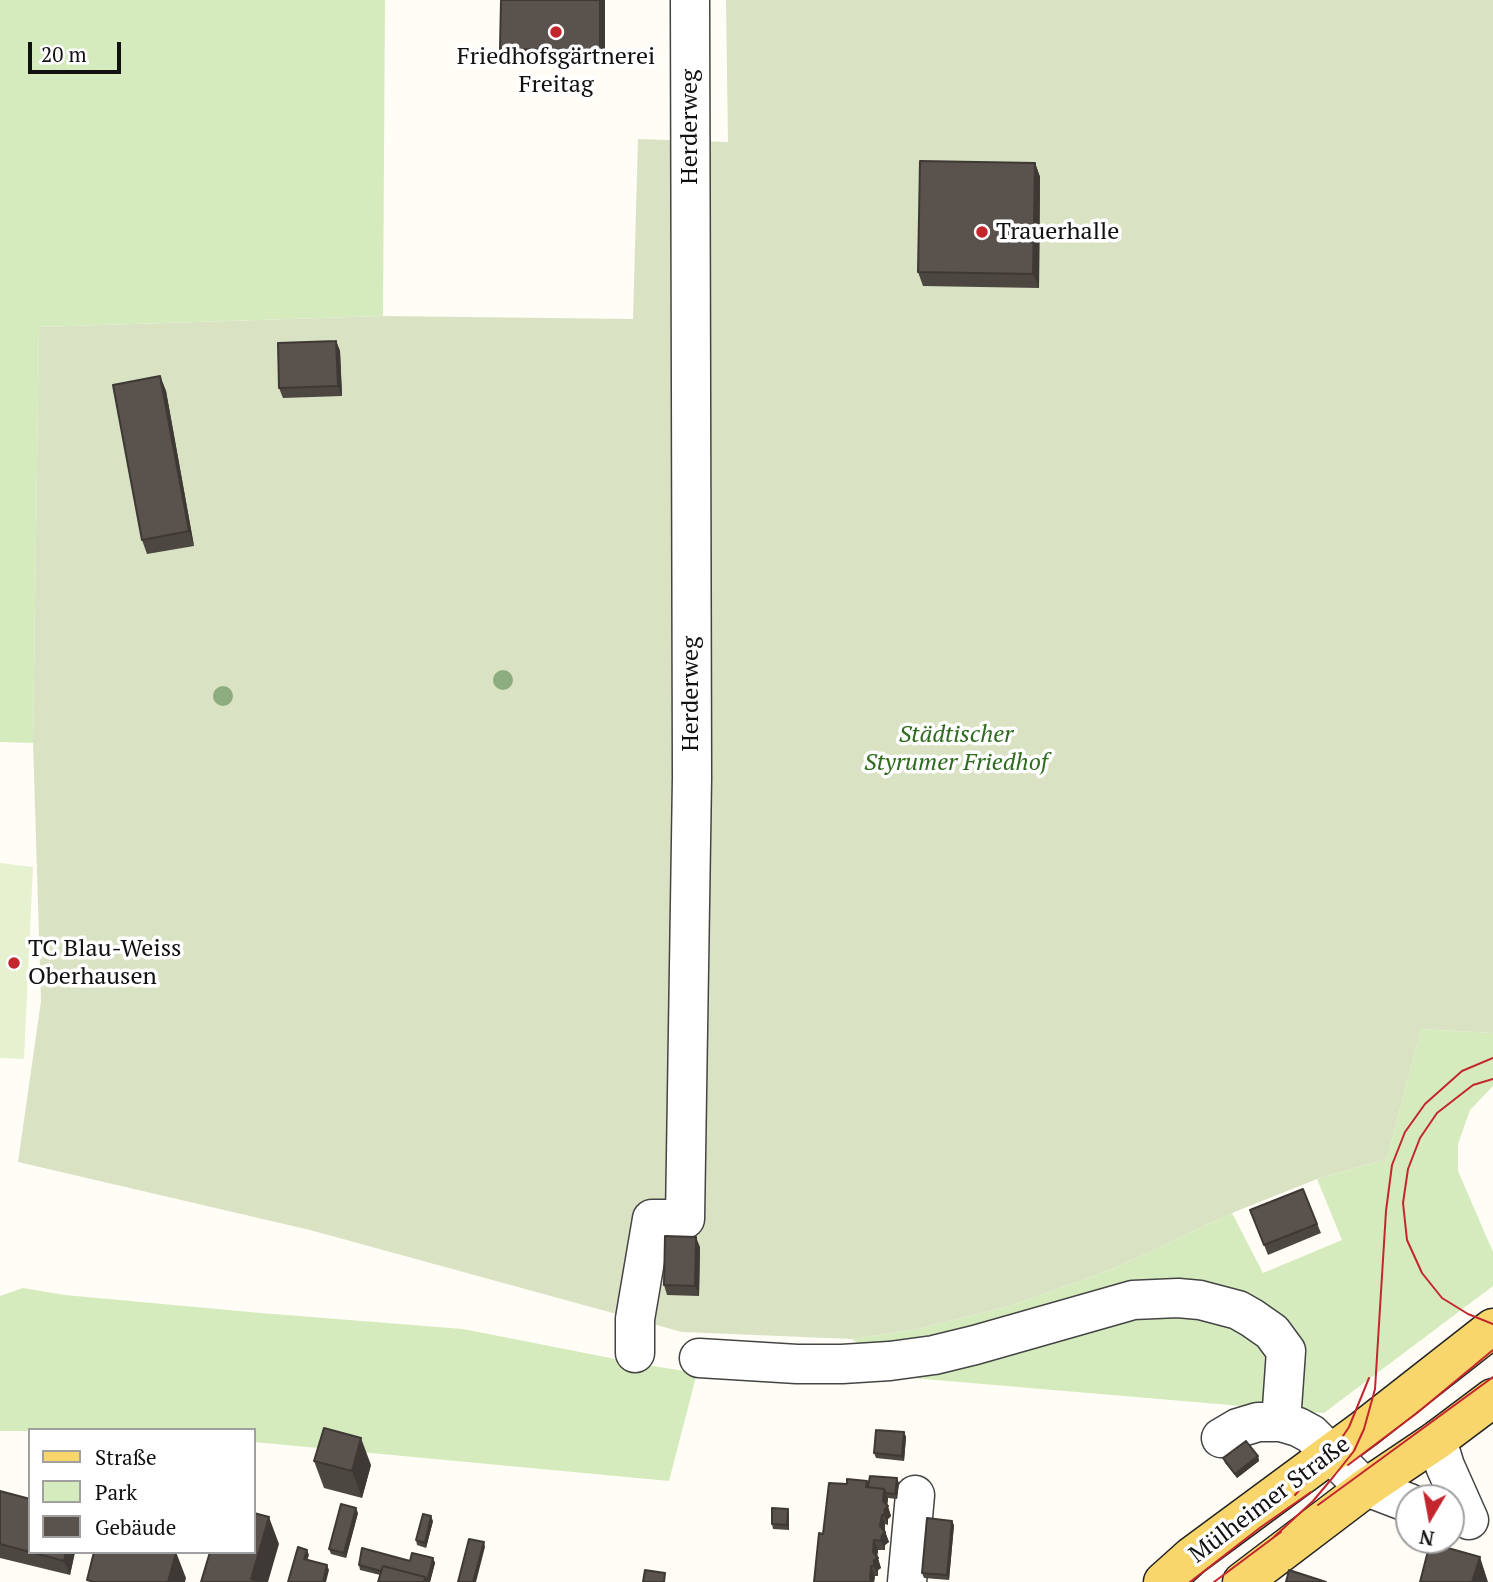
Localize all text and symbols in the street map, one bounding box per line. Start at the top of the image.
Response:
marker: Friedhofsgärtnerei Freitag [548,24,564,40]
scale bar [32,28,124,72]
text: 20 m [41,40,87,68]
place label: Friedhofsgärtnerei Freitag [457,43,655,99]
street label: Herderweg [676,69,704,185]
place label: Trauerhalle [996,218,1119,246]
marker: Trauerhalle [974,224,990,240]
street label: Herderweg [677,636,705,752]
park label: Städtischer Styrumer Friedhof [864,721,1048,777]
place label: TC Blau-Weiss Oberhausen [28,935,181,991]
marker: TC Blau-Weiss Oberhausen [6,955,22,971]
legend [28,1428,256,1554]
street label: Mülheimer Straße [1184,1430,1356,1570]
text: Straße [95,1443,157,1471]
text: Park [95,1478,137,1506]
north arrow [1395,1484,1465,1554]
text: Gebäude [95,1513,176,1541]
text: N [1417,1525,1436,1552]

